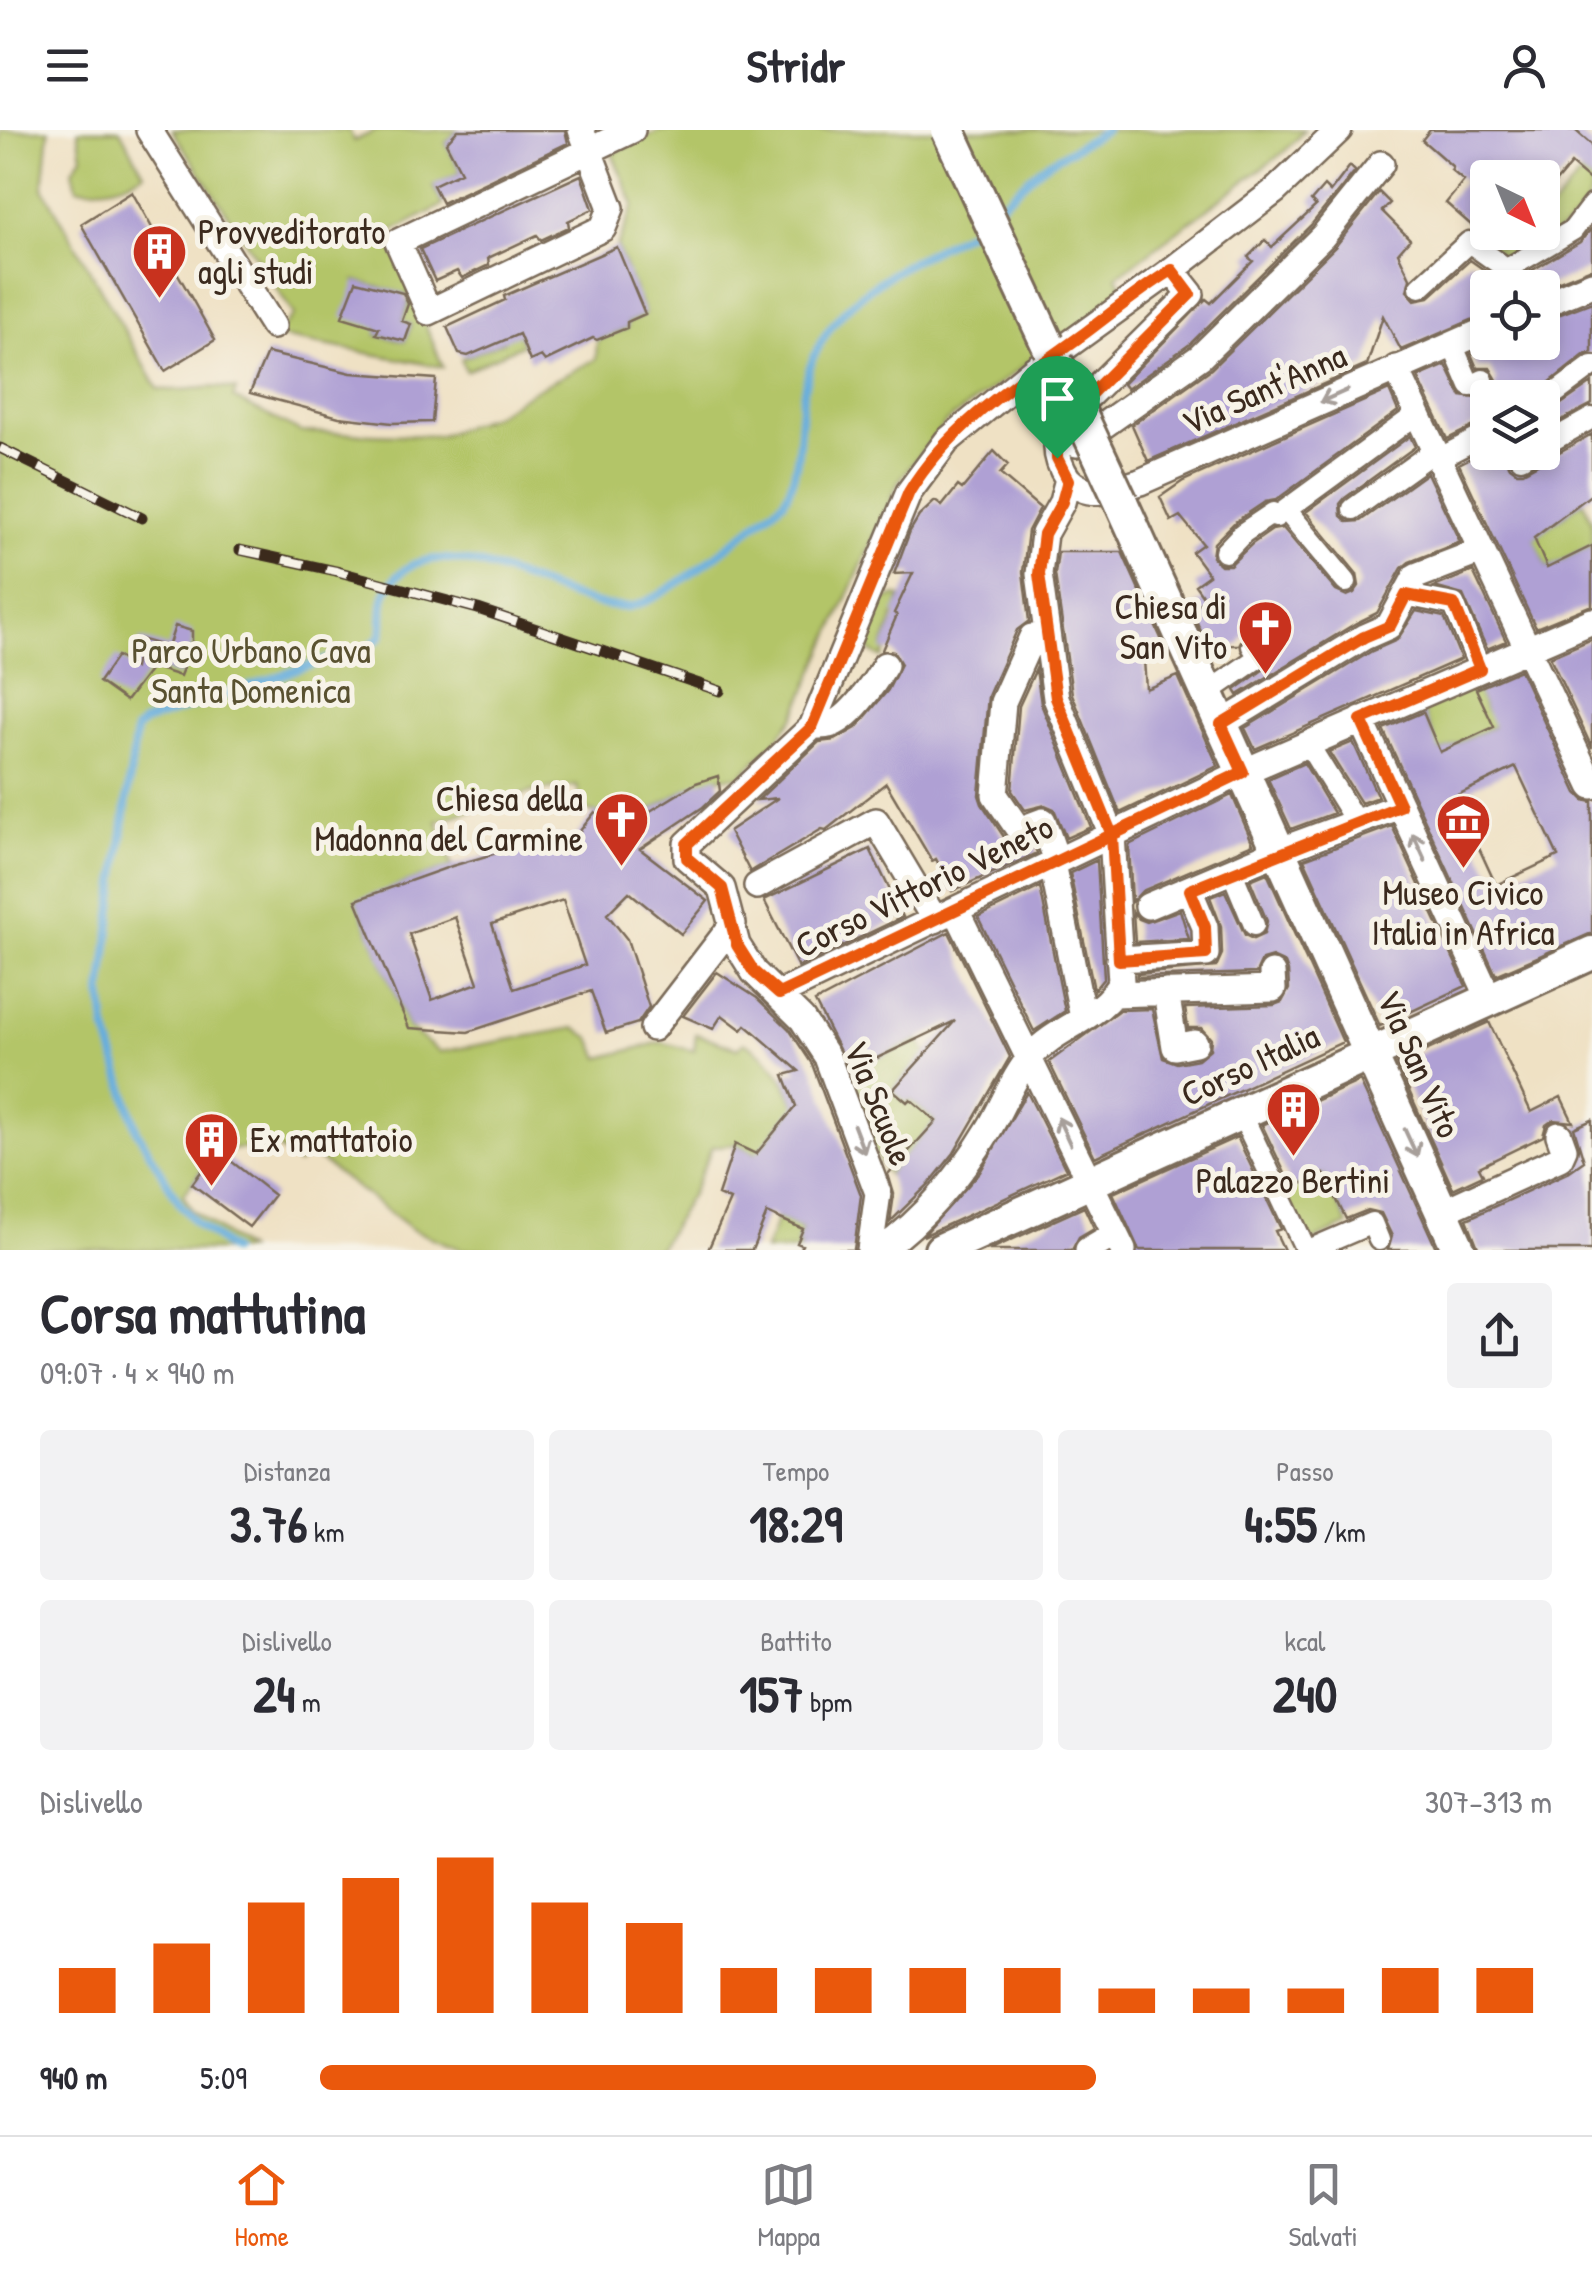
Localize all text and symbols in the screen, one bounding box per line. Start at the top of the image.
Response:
text: Stridr [747,35,845,96]
icon: menu [40,38,95,93]
icon: person [1497,38,1552,93]
north arrow [1470,160,1560,250]
map controls [1470,160,1560,470]
place label: Provveditorato agli studi [198,208,385,295]
building icon: Provveditorato agli studi [129,222,189,301]
button: locate [1470,270,1560,360]
street label: Via Sant'Anna [1174,331,1354,446]
pin [1015,356,1100,459]
icon: arrive [1030,371,1085,426]
button: layers [1470,380,1560,470]
one-way arrow [1319,388,1350,406]
place label: Chiesa di San Vito [1115,583,1227,670]
church icon: Chiesa di San Vito [1236,597,1296,676]
park label: Parco Urbano Cava Santa Domenica [131,627,371,714]
place label: Chiesa della Madonna del Carmine [315,775,583,862]
church icon: Chiesa della Madonna del Carmine [592,789,652,868]
museum icon: Museo Civico Italia in Africa [1433,792,1493,871]
street label: Corso Vittorio Veneto [787,803,1060,968]
one-way arrow [1409,833,1428,863]
place label: Museo Civico Italia in Africa [1372,869,1555,956]
street label: Via San Vito [1366,983,1473,1145]
street label: Corso Italia [1173,1012,1327,1117]
street label: Via Scuole [833,1034,926,1172]
building icon: Palazzo Bertini [1263,1080,1323,1159]
building icon: Ex mattatoio [181,1110,241,1189]
place label: Ex mattatoio [250,1116,413,1163]
one-way arrow [1054,1117,1073,1147]
one-way arrow [851,1123,869,1154]
one-way arrow [1402,1127,1421,1157]
place label: Palazzo Bertini [1196,1157,1390,1204]
text: Corsa mattutina [40,1276,365,1350]
button: share [1447,1283,1552,1388]
text: 09:07 · 4 × 940 m [40,1351,234,1394]
text: Distanza [244,1452,330,1490]
text: Tempo [763,1452,829,1490]
text: Passo [1276,1452,1334,1490]
text: 3.76 [230,1490,307,1558]
text: 18:29 [749,1490,843,1558]
text: 4:55 [1244,1490,1317,1558]
text: km [307,1513,344,1551]
text: /km [1317,1513,1366,1551]
text: Dislivello [242,1622,332,1660]
text: Battito [760,1622,832,1660]
text: kcal [1285,1622,1325,1660]
text: 24 [253,1660,295,1728]
text: 157 [739,1660,804,1728]
text: 240 [1273,1660,1337,1728]
text: m [295,1683,321,1721]
text: bpm [804,1683,853,1721]
text: Dislivello [40,1780,143,1823]
text: 307–313 m [1425,1780,1552,1823]
text: 940 m [40,2056,107,2099]
text: 5:09 [200,2056,247,2099]
tab: Home [234,2157,289,2255]
tab: Mappa [758,2157,820,2255]
tab: Salvati [1288,2157,1358,2255]

